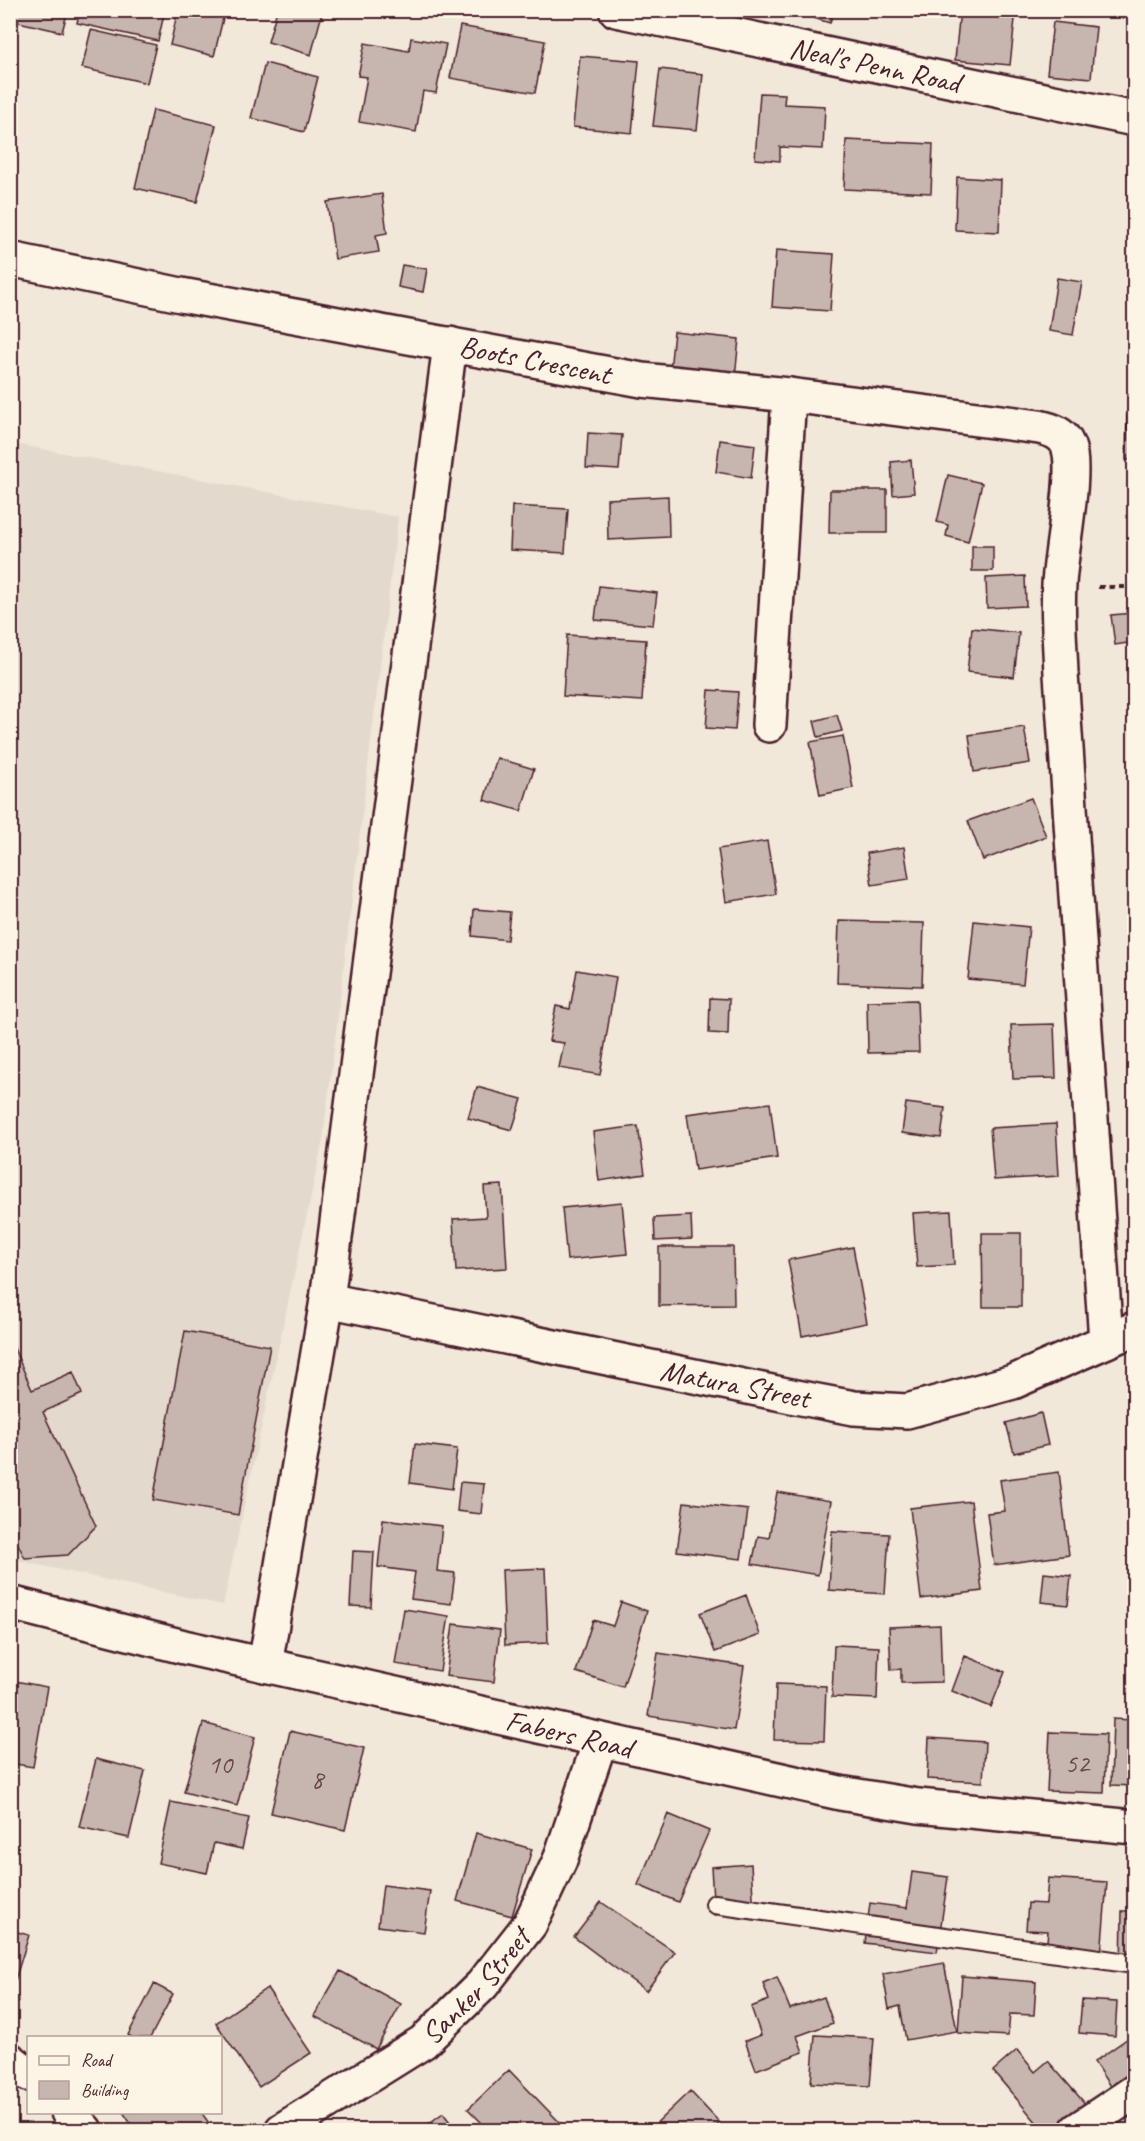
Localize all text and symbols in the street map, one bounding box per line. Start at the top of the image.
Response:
street label: Neal's Penn Road [786,28,968,102]
street label: Boots Crescent [456,327,617,394]
street label: Matura Street [657,1351,816,1418]
street label: Fabers Road [502,1701,640,1768]
house number: 52 [1065,1746,1091,1780]
house number: 10 [208,1747,234,1781]
house number: 8 [311,1762,326,1796]
street label: Sanker Street [413,1917,541,2053]
legend [27,2036,222,2114]
text: Road [81,2049,114,2071]
text: Building [81,2079,130,2101]

